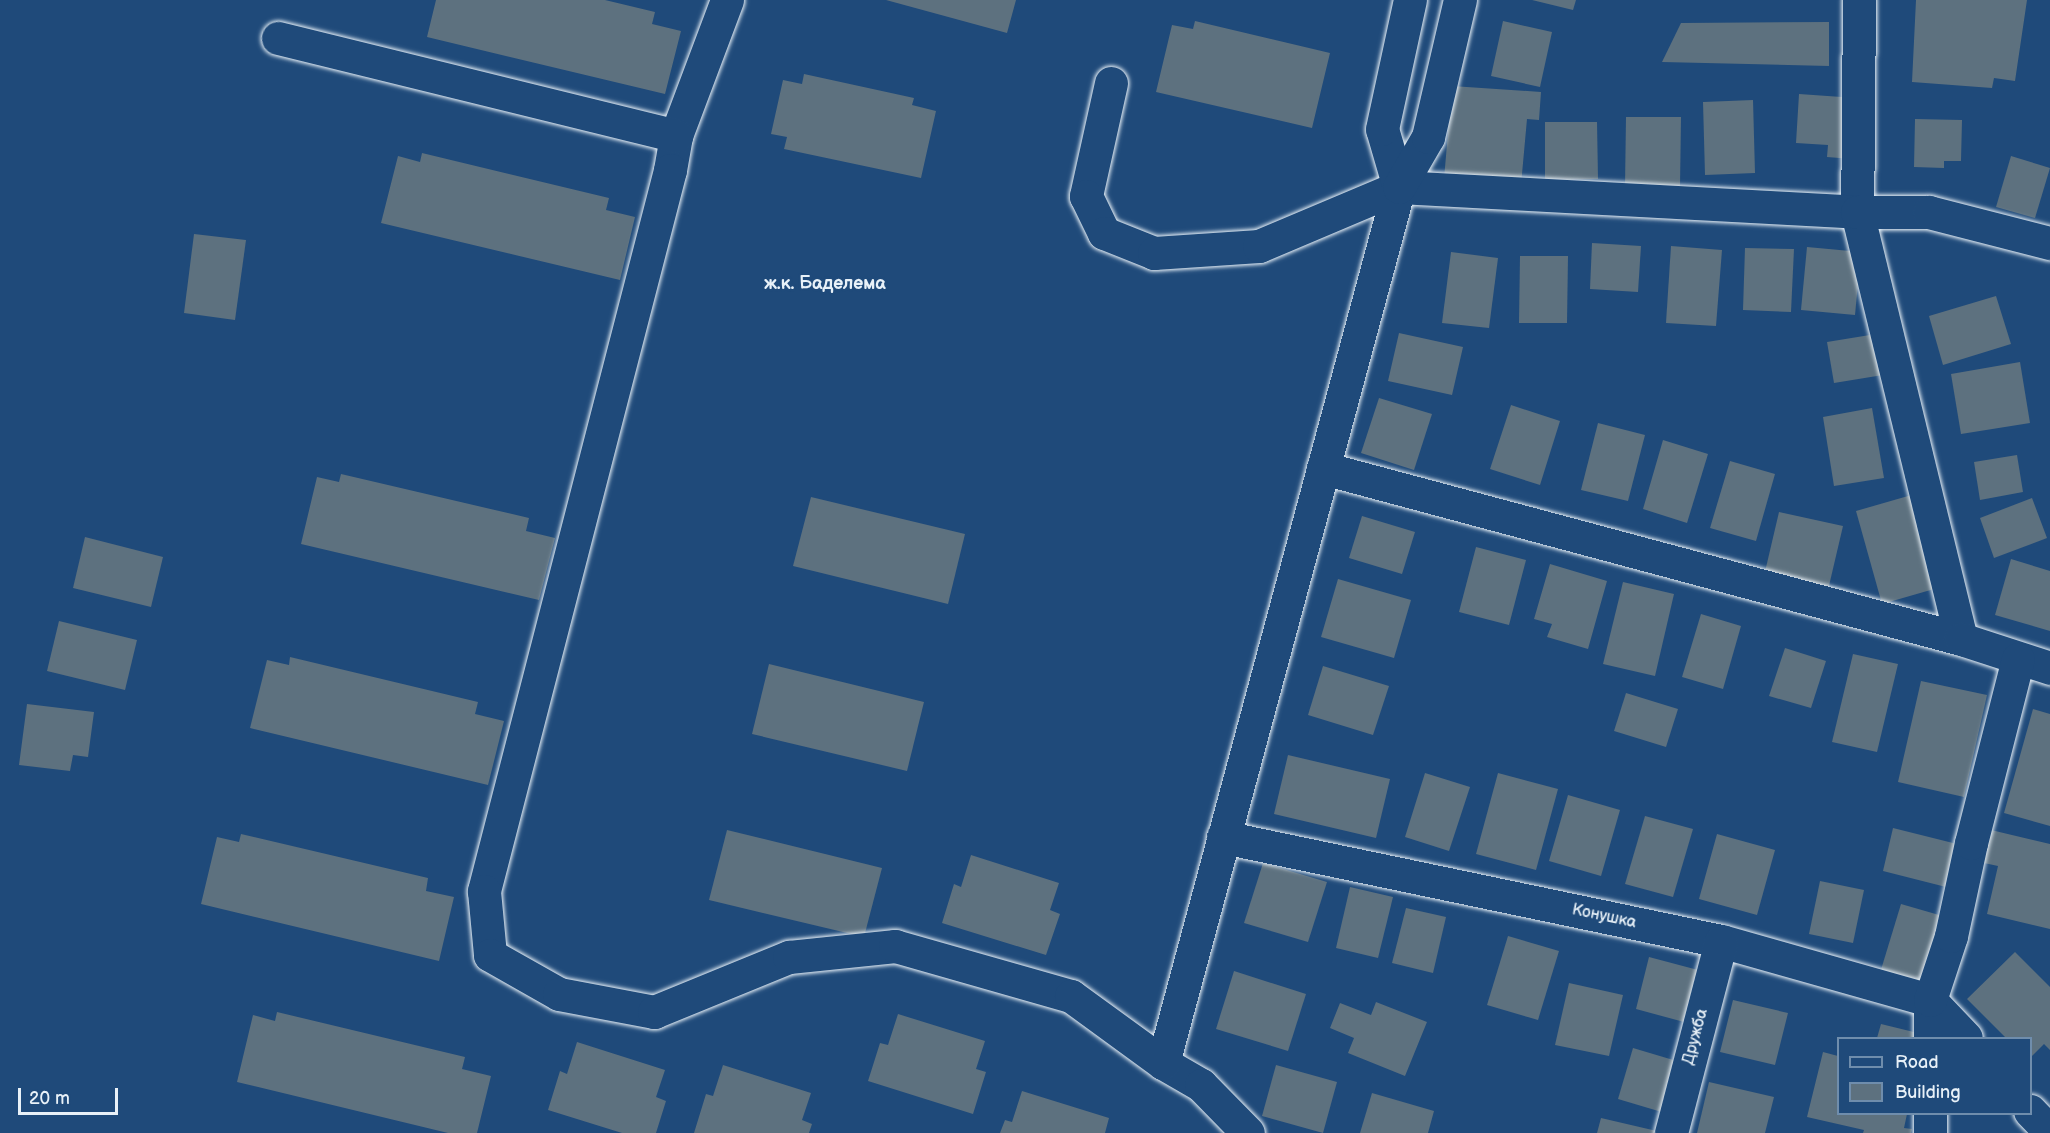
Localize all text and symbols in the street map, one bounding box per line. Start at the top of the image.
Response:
district label: ж.к. Баделема [764,273,886,295]
street label: Конушка [1570,901,1638,933]
street label: Дружба [1679,1007,1713,1067]
legend [1837,1037,2032,1115]
text: Road [1895,1052,1939,1073]
scale bar [21,1076,122,1114]
text: Building [1895,1082,1961,1103]
text: 20 m [29,1088,70,1109]

